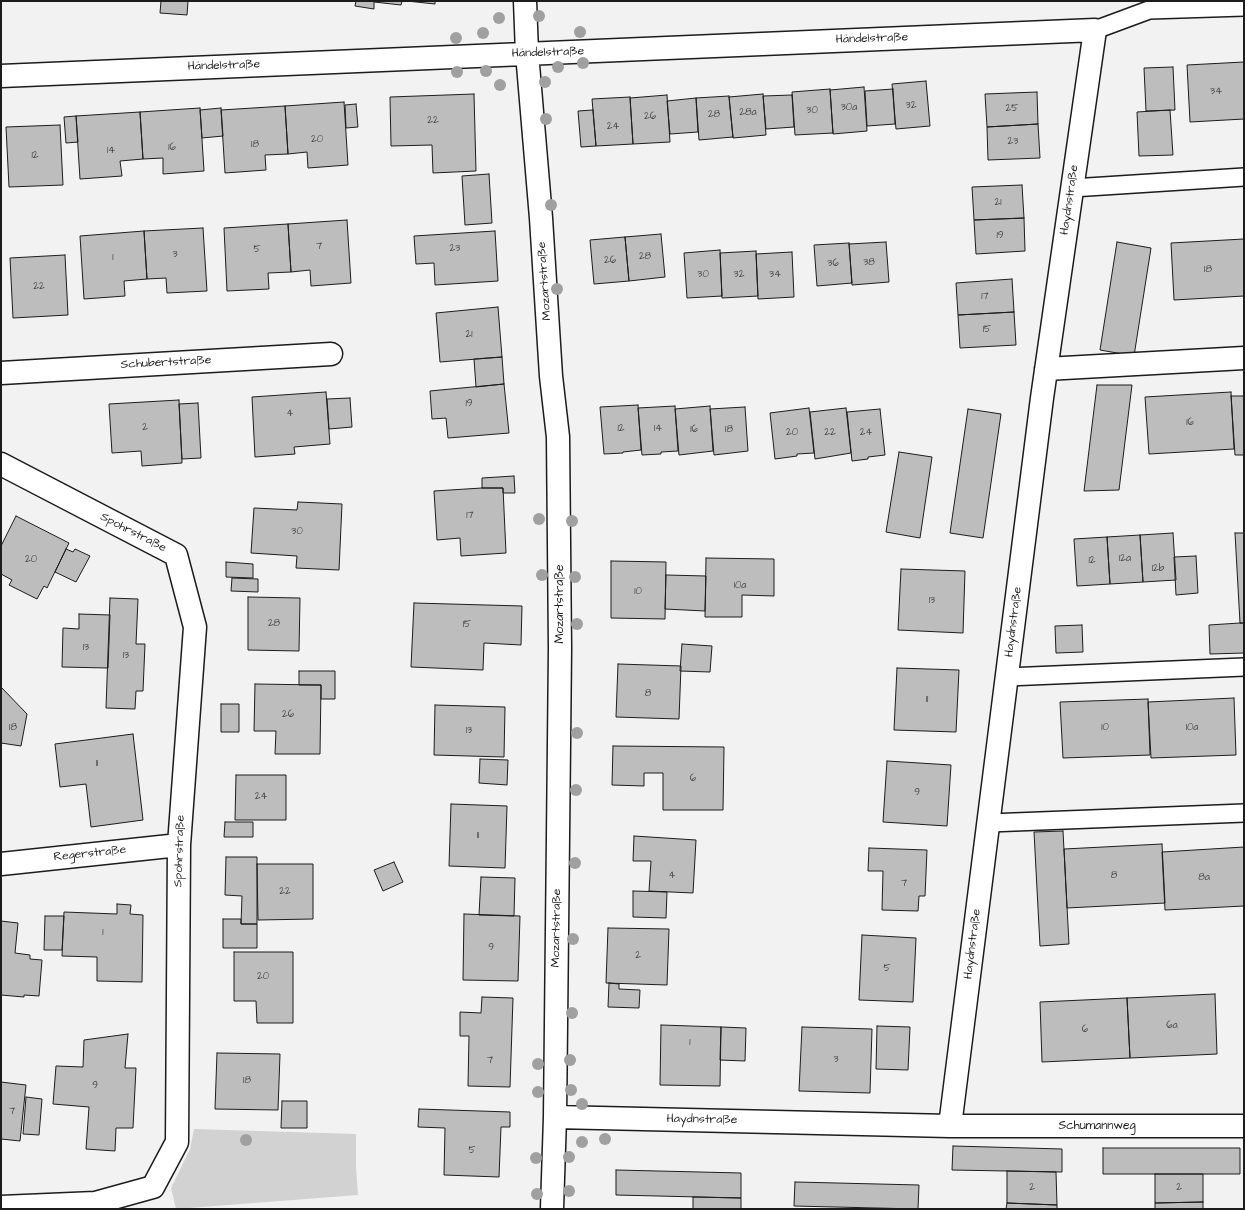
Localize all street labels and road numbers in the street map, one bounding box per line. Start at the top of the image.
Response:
street label: Händelstraße [836,31,908,47]
street label: Händelstraße [512,45,584,61]
street label: Händelstraße [188,58,260,74]
street label: Haydnstraße [1058,164,1082,236]
street label: Mozartstraße [535,241,555,321]
street label: Schubertstraße [120,353,212,373]
street label: Spohrstraße [98,510,168,556]
street label: Mozartstraße [553,565,567,643]
street label: Haydnstraße [1003,586,1025,658]
street label: Spohrstraße [172,815,188,887]
street label: Regerstraße [53,843,127,865]
street label: Mozartstraße [549,888,565,968]
street label: Haydnstraße [962,908,984,980]
street label: Haydnstraße [667,1112,737,1128]
street label: Schumannweg [1058,1119,1136,1133]

